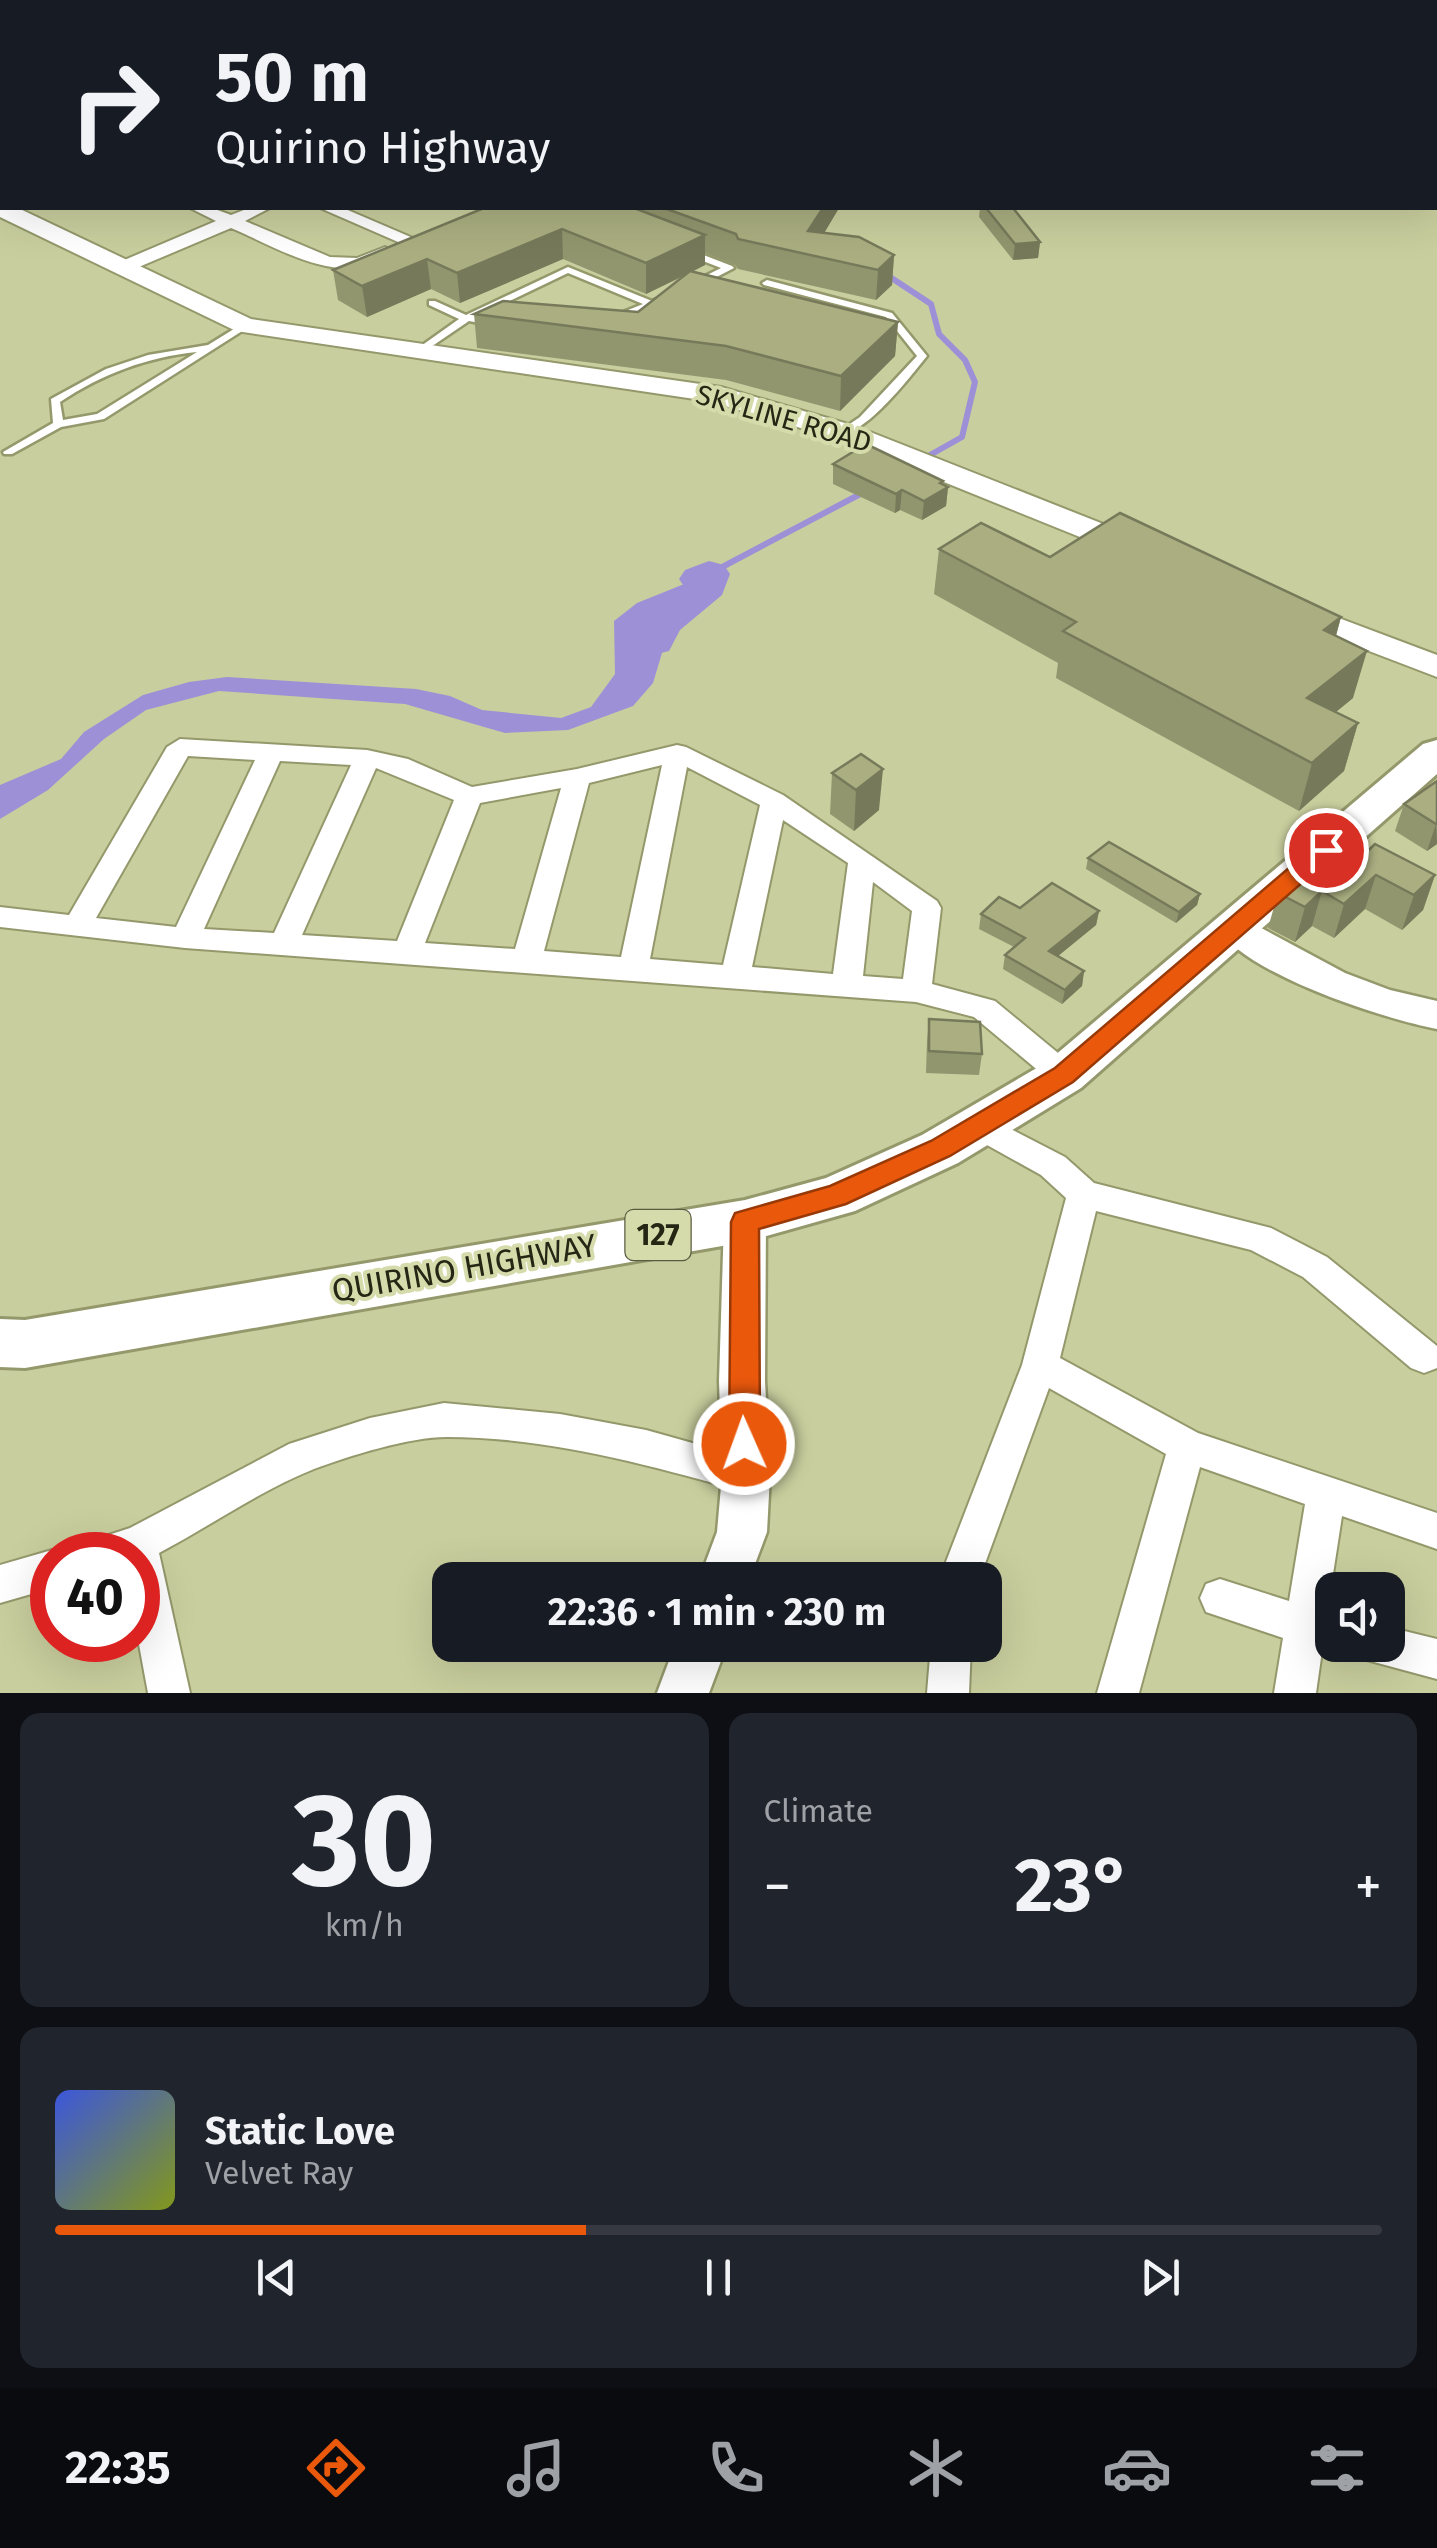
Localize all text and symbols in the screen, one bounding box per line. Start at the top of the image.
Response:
text: 50 m [215,36,369,120]
icon: right [50,40,180,170]
text: Quirino Highway [215,121,550,175]
street label: SKYLINE ROAD [692,378,875,459]
pin [1284,808,1369,893]
icon: arrive [1299,823,1354,878]
road number: 127 [626,1210,690,1260]
street label: QUIRINO HIGHWAY [329,1226,600,1310]
position arrow [692,1392,796,1496]
speed limit sign: 40 [30,1532,160,1662]
map controls [1315,1572,1405,1662]
button: sound [1315,1572,1405,1662]
text: 22:36 · 1 min · 230 m [548,1589,886,1635]
text: 30 [292,1763,436,1919]
text: Climate [764,1792,873,1830]
text: 23° [1015,1841,1131,1931]
text: − [764,1854,791,1920]
text: + [1355,1854,1382,1920]
text: km/h [325,1906,404,1944]
text: Static Love [205,2108,395,2154]
text: Velvet Ray [205,2154,353,2192]
icon: previous [249,2250,304,2305]
icon: pause [691,2250,746,2305]
icon: next [1133,2250,1188,2305]
icon: directions [301,2433,371,2503]
icon: music [501,2433,571,2503]
icon: phone [701,2433,771,2503]
icon: climate [901,2433,971,2503]
icon: car [1102,2433,1172,2503]
icon: filters [1302,2433,1372,2503]
text: 22:35 [65,2441,171,2495]

